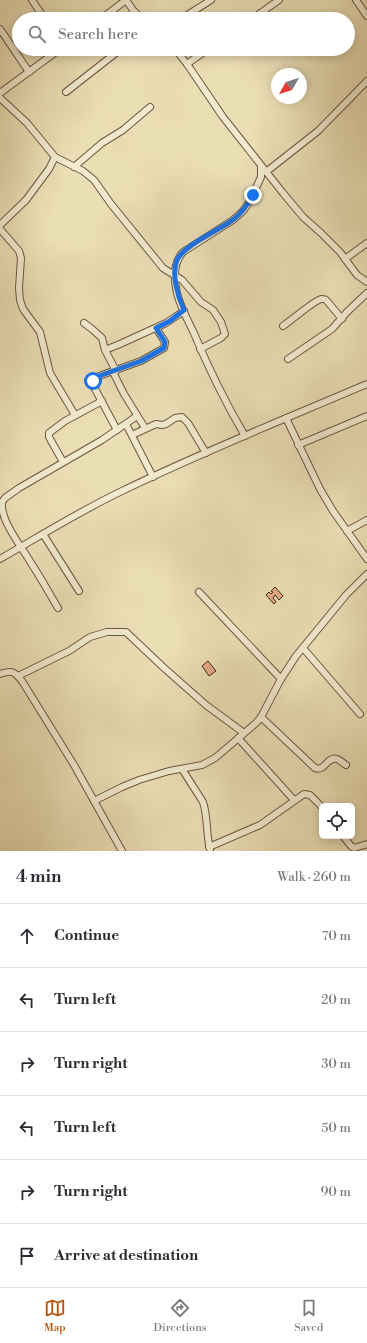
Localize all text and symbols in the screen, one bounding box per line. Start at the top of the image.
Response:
search box [12,12,355,56]
icon: search [26,23,48,45]
text: Search here [58,25,138,44]
north arrow [271,68,307,104]
route end [244,186,262,204]
route start [84,372,102,390]
map controls [319,803,355,839]
button: locate [319,803,355,839]
text: 4 min [16,866,61,888]
text: Walk · 260 m [277,869,351,885]
icon: ahead [16,925,38,947]
text: Continue [54,926,119,945]
text: 70 m [322,928,351,944]
icon: left [16,989,38,1011]
text: Turn left [54,990,116,1009]
text: 20 m [321,992,351,1008]
icon: right [16,1053,38,1075]
text: Turn right [54,1054,128,1073]
text: 30 m [321,1056,351,1072]
icon: left [16,1117,38,1139]
text: Turn left [54,1118,116,1137]
text: 50 m [321,1120,351,1136]
icon: right [16,1181,38,1203]
text: Turn right [54,1182,128,1201]
text: 90 m [320,1184,351,1200]
icon: arrive [16,1245,38,1267]
text: Arrive at destination [54,1246,198,1265]
tab: Map [44,1297,66,1335]
tab: Directions [154,1297,207,1335]
tab: Saved [294,1297,323,1335]

